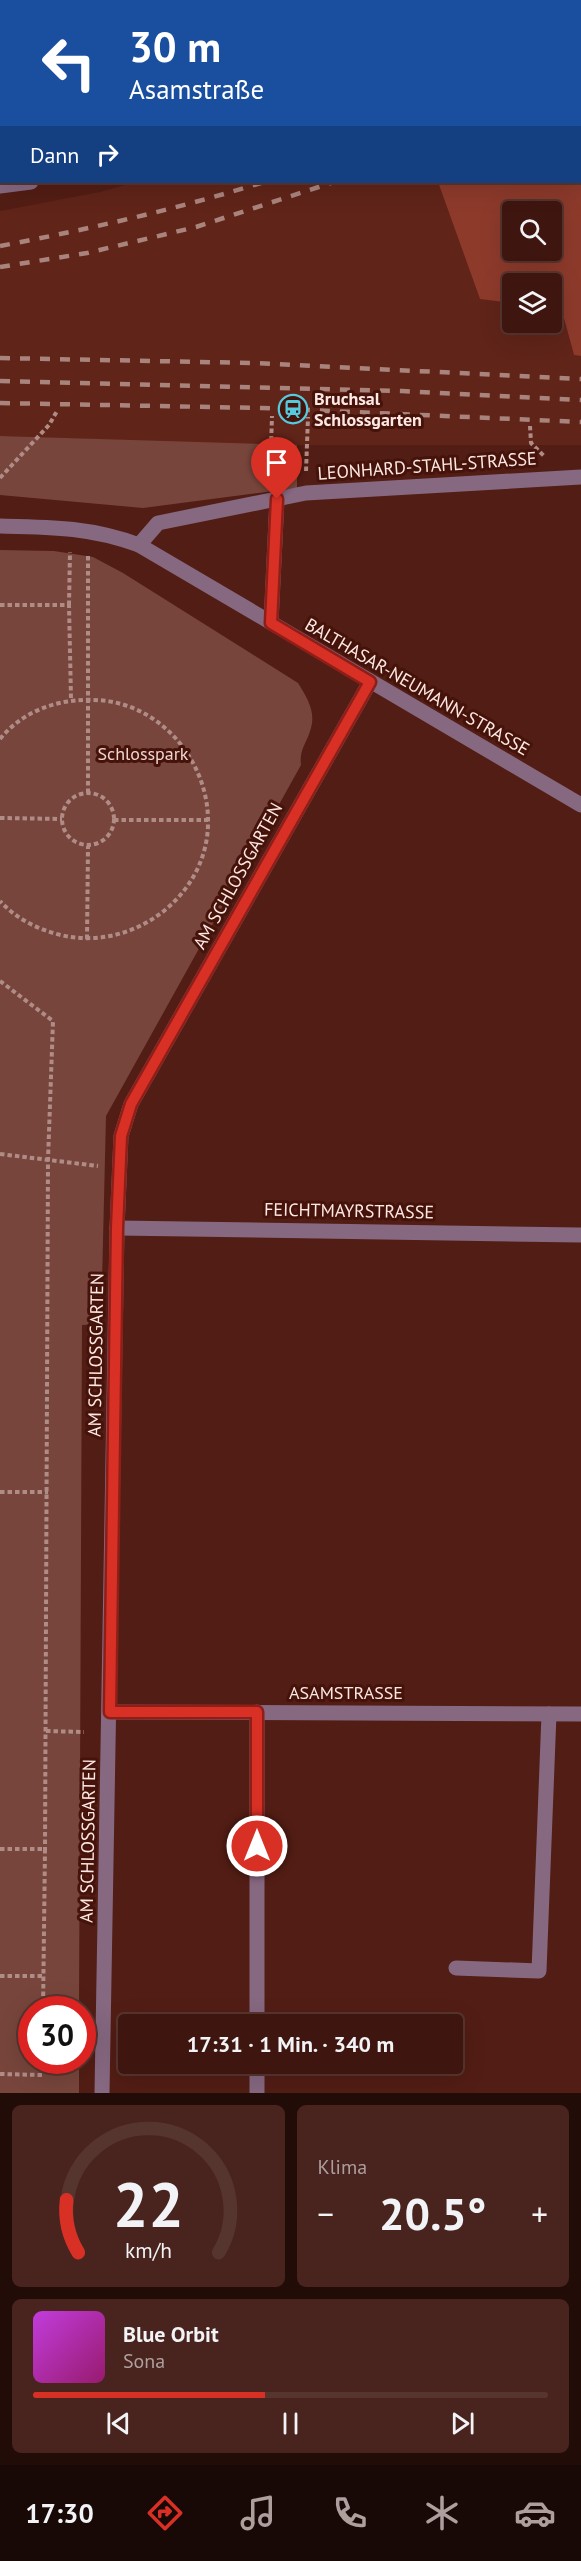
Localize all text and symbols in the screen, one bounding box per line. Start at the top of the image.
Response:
text: 30 m [129,19,221,74]
icon: left [30,24,108,102]
text: Asamstraße [129,72,264,106]
icon: right [91,138,124,171]
text: Dann [30,141,79,169]
map controls [502,201,562,333]
button: search [502,201,562,261]
button: layers [502,273,562,333]
place label: Bruchsal Schlossgarten [314,387,422,431]
station icon: Bruchsal Schlossgarten [277,393,309,425]
pin [251,437,302,499]
icon: arrive [260,446,293,479]
street label: LEONHARD-STAHL-STRASSE [317,446,537,485]
street label: BALTHASAR-NEUMANN-STRASSE [301,613,534,760]
park label: Schlosspark [98,742,189,765]
street label: AM SCHLOSSGARTEN [188,798,287,953]
street label: FEICHTMAYRSTRASSE [264,1198,434,1223]
street label: AM SCHLOSSGARTEN [83,1273,108,1437]
street label: ASAMSTRASSE [289,1681,403,1704]
street label: AM SCHLOSSGARTEN [75,1759,100,1923]
position arrow [225,1814,289,1878]
speed limit sign: 30 [18,1996,96,2074]
text: 17:31 · 1 Min. · 340 m [187,2030,394,2058]
text: Klima [318,2154,367,2180]
text: 22 [113,2163,184,2244]
text: 20.5° [379,2184,486,2242]
text: − [318,2192,334,2235]
text: + [531,2192,548,2235]
text: km/h [125,2236,172,2264]
text: Blue Orbit [123,2320,219,2348]
text: Sona [123,2348,165,2374]
icon: previous [102,2407,135,2440]
icon: pause [274,2407,307,2440]
icon: next [446,2407,479,2440]
icon: directions [144,2492,186,2534]
icon: music [237,2492,279,2534]
icon: phone [329,2492,371,2534]
icon: climate [421,2492,463,2534]
icon: car [514,2492,556,2534]
text: 17:30 [25,2496,94,2530]

